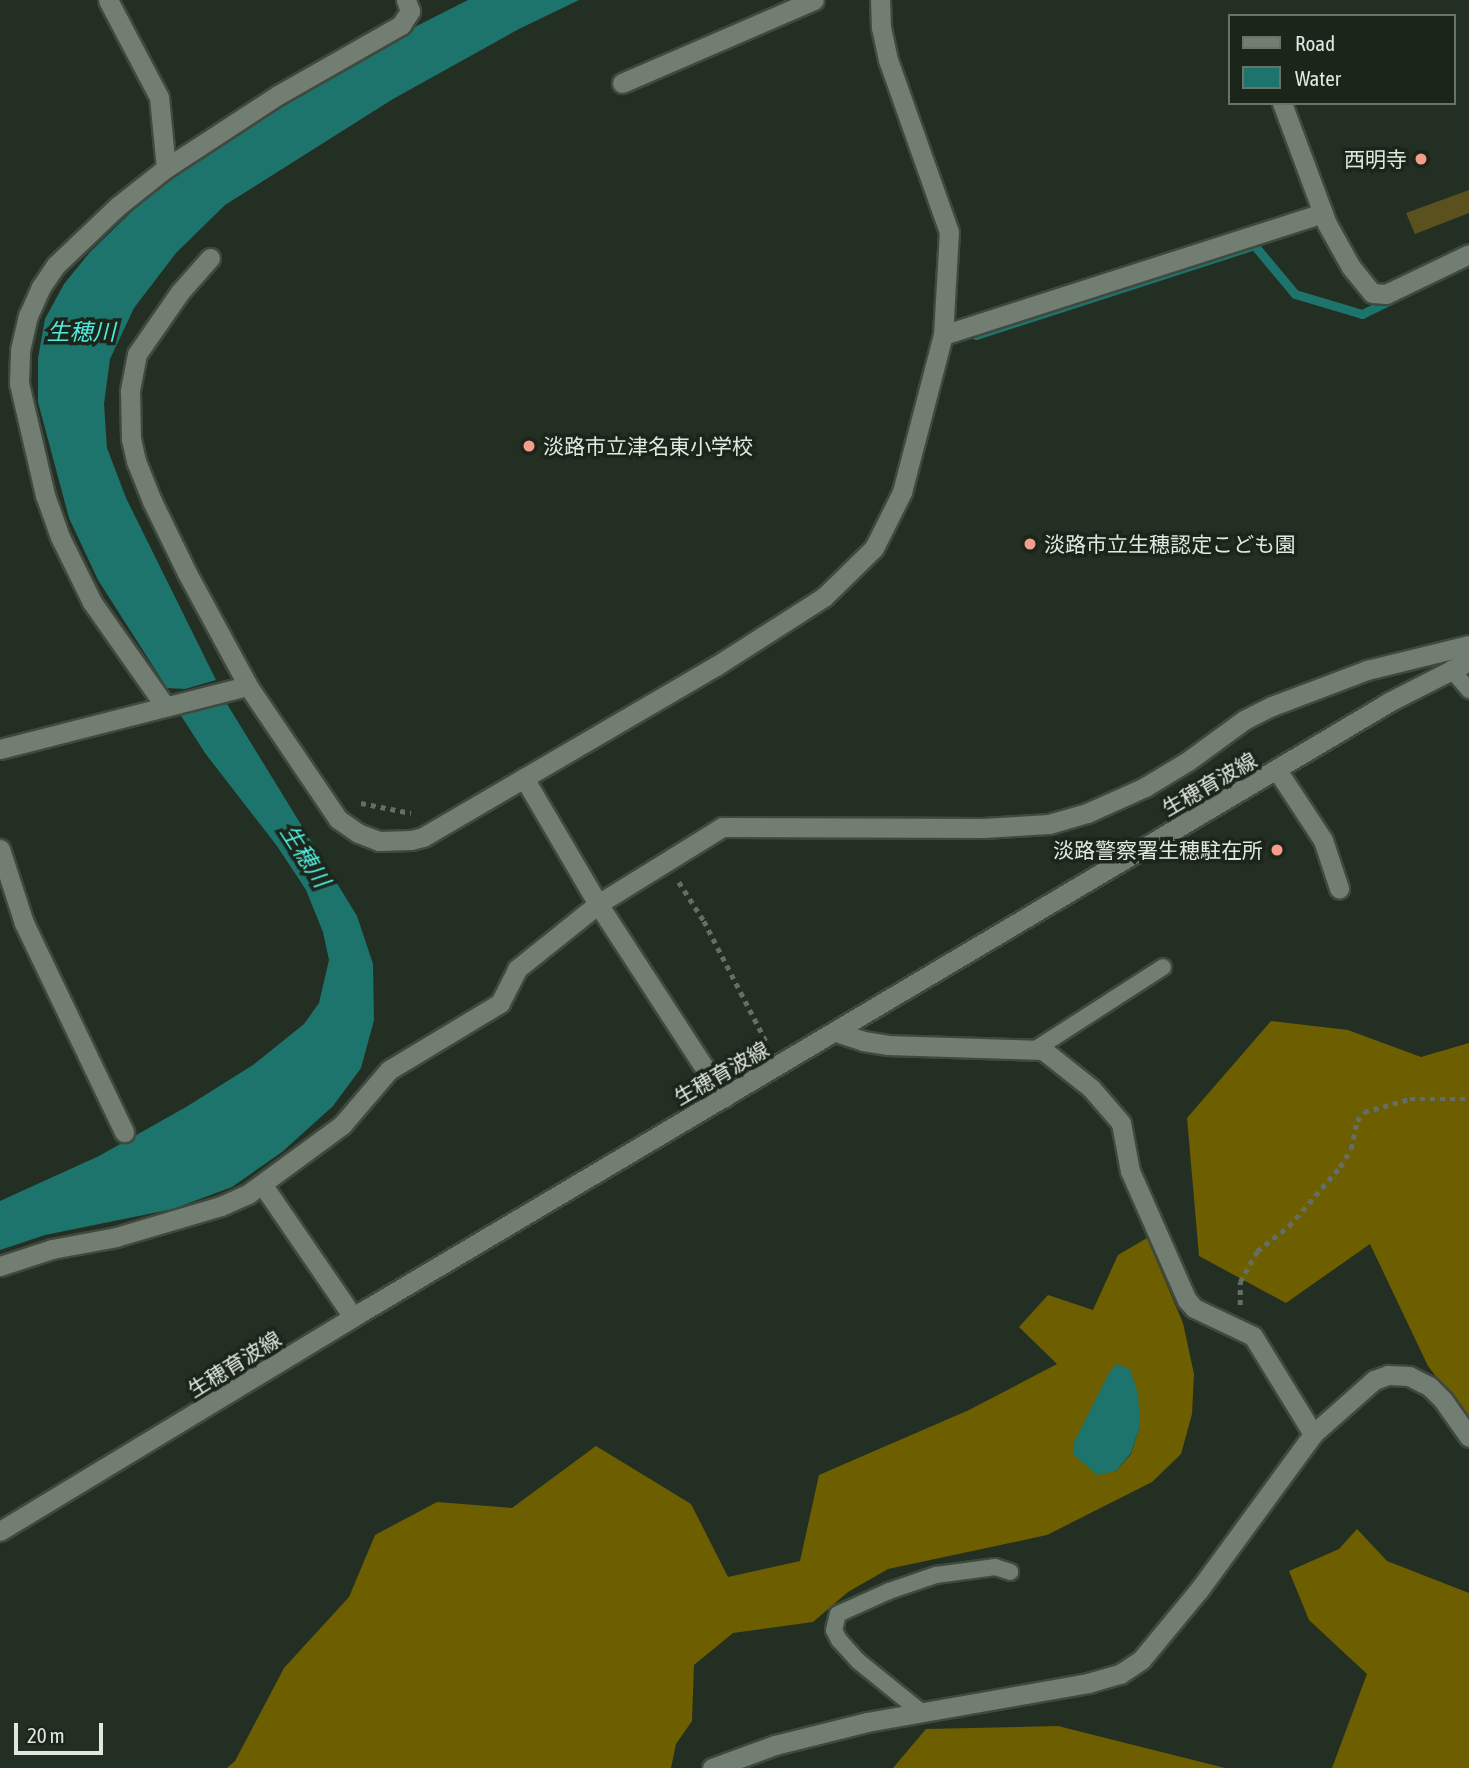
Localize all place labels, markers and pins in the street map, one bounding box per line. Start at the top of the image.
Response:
place label: 西明寺 [1344,146,1407,172]
marker: 西明寺 [1413,151,1429,167]
place label: 淡路市立津名東小学校 [543,433,753,459]
marker: 淡路市立津名東小学校 [521,438,537,454]
place label: 淡路市立生穂認定こども園 [1044,531,1296,557]
marker: 淡路市立生穂認定こども園 [1022,536,1038,552]
place label: 淡路警察署生穂駐在所 [1053,837,1263,863]
marker: 淡路警察署生穂駐在所 [1269,842,1285,858]

